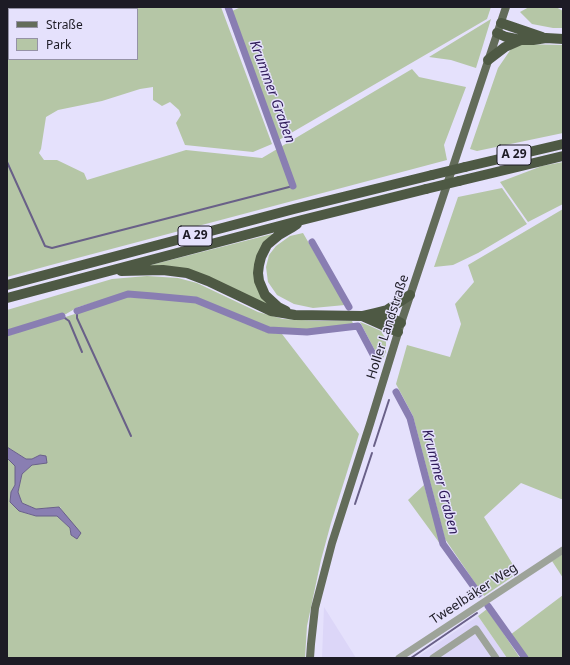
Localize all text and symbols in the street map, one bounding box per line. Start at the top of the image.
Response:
legend [8,8,138,60]
text: Straße [46,16,83,33]
text: Park [46,36,71,53]
water label: Krummer Graben [246,38,298,146]
road number: A 29 [497,145,531,165]
road number: A 29 [178,226,212,246]
street label: Holler Landstraße [364,273,412,381]
water label: Krummer Graben [418,428,462,536]
street label: Tweelbäker Weg [428,560,520,628]

